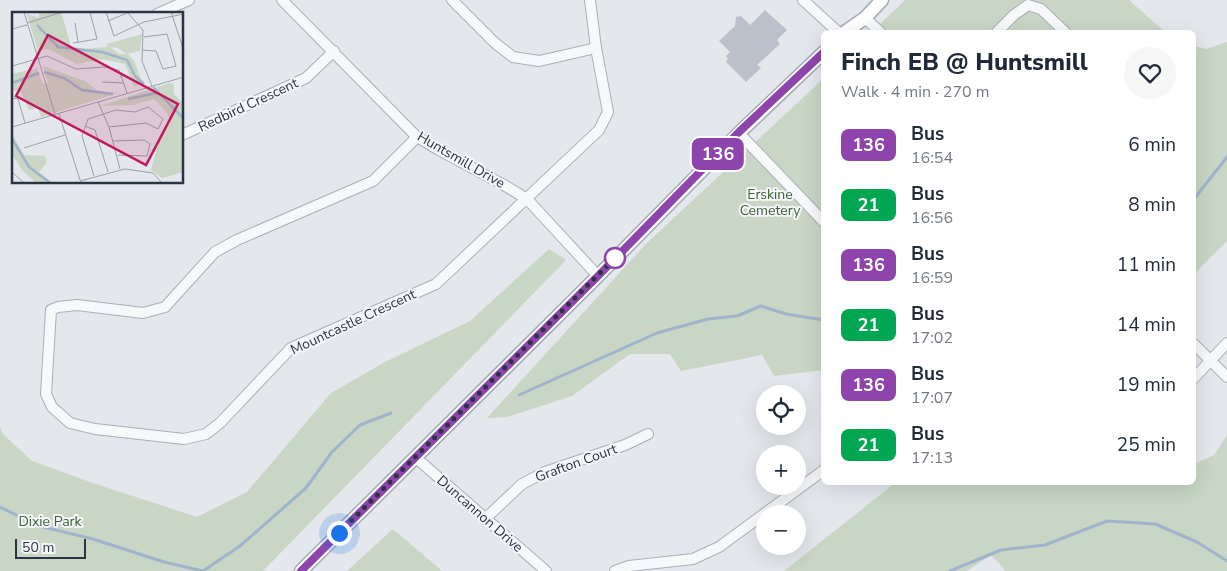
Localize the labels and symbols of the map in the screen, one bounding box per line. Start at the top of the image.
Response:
inset map [12,12,184,184]
street label: Redbird Crescent [195,74,301,136]
street label: Huntsmill Drive [414,127,508,193]
line badge: 136 [689,138,747,170]
park label: Erskine Cemetery [740,185,801,220]
unlabelled marker [604,247,626,269]
street label: Mountcastle Crescent [287,285,419,359]
street label: Grafton Court [532,439,620,487]
street label: Duncannon Drive [433,471,527,557]
park label: Dixie Park [18,512,83,531]
your location [327,521,352,546]
scale bar [15,536,86,559]

